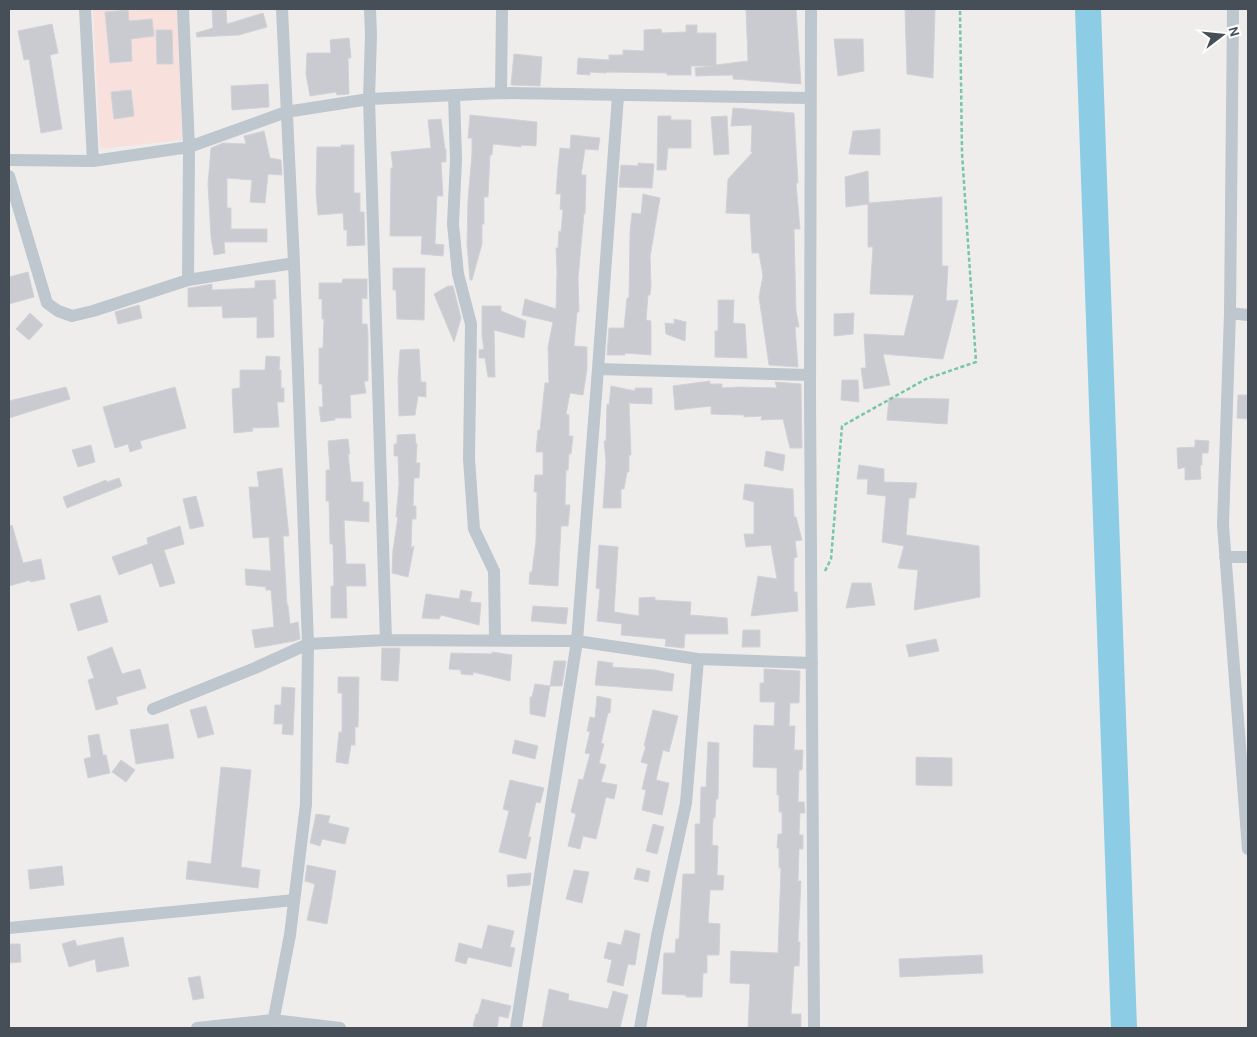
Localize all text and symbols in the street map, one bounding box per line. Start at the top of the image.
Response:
north arrow [1197,10,1247,60]
text: N [1224,24,1244,39]

